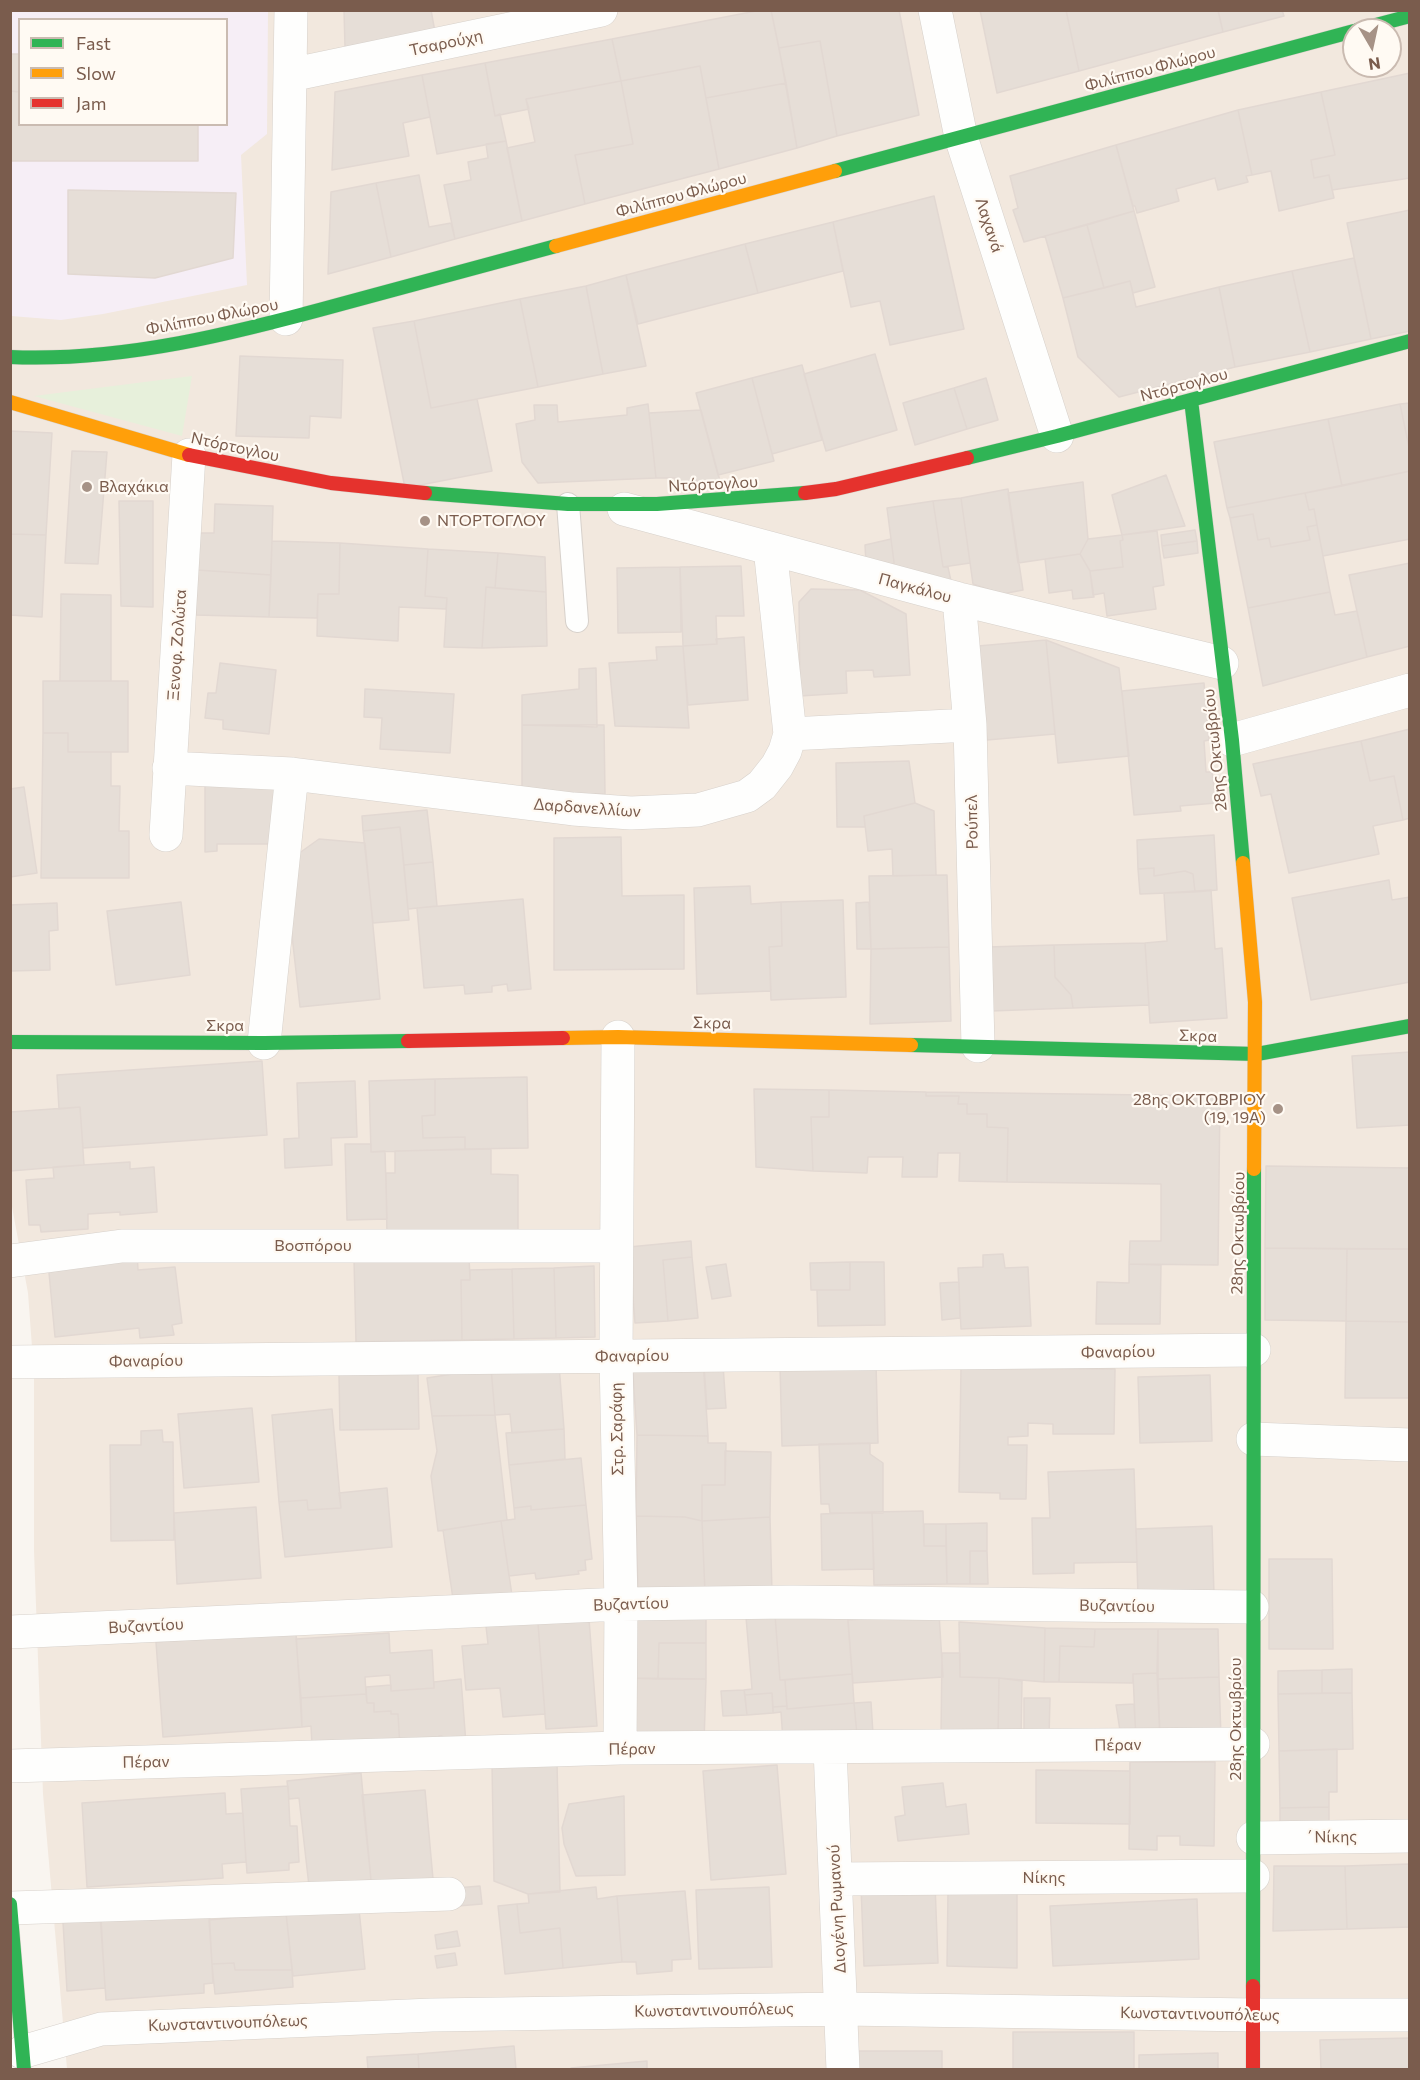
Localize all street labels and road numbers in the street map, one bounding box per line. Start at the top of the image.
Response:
street label: Τσαρούχη [408,26,484,60]
street label: Φιλίππου Φλώρου [1083,42,1217,96]
street label: Φιλίππου Φλώρου [614,168,748,222]
street label: Λαχανά [971,195,1007,255]
street label: Φιλίππου Φλώρου [144,295,280,339]
street label: Ντόρτογλου [1138,364,1230,406]
street label: Ντόρτογλου [189,428,281,466]
street label: Ντόρτογλου [668,472,758,496]
street label: Παγκάλου [876,569,954,607]
street label: Ξενοφ. Ζολώτα [164,589,190,701]
street label: 28ης Οκτωβρίου [1199,688,1231,812]
street label: Ρούπελ [962,794,982,850]
street label: Δαρδανελλίων [533,795,641,821]
street label: Σκρα [693,1013,731,1033]
street label: Σκρα [206,1016,244,1036]
street label: Σκρα [1179,1026,1217,1046]
street label: 28ης Οκτωβρίου [1227,1171,1249,1295]
street label: Βοσπόρου [274,1236,352,1256]
street label: Φαναρίου [1081,1342,1155,1362]
street label: Φαναρίου [595,1346,669,1366]
street label: Φαναρίου [109,1351,183,1371]
street label: Στρ. Σαράφη [607,1382,627,1476]
street label: Βυζαντίου [593,1593,669,1615]
street label: Βυζαντίου [1079,1596,1155,1616]
street label: Βυζαντίου [108,1614,184,1638]
street label: 28ης Οκτωβρίου [1226,1658,1246,1780]
street label: Πέραν [1094,1735,1142,1755]
street label: Πέραν [608,1739,656,1759]
street label: Πέραν [122,1752,170,1772]
street label: ΄Νίκης [1305,1827,1357,1847]
street label: Διογένη Ρωμανού [824,1844,850,1974]
street label: Νίκης [1023,1868,1065,1888]
street label: Κωνσταντινουπόλεως [634,1999,794,2021]
street label: Κωνσταντινουπόλεως [1120,2003,1280,2025]
street label: Κωνσταντινουπόλεως [148,2011,308,2035]

